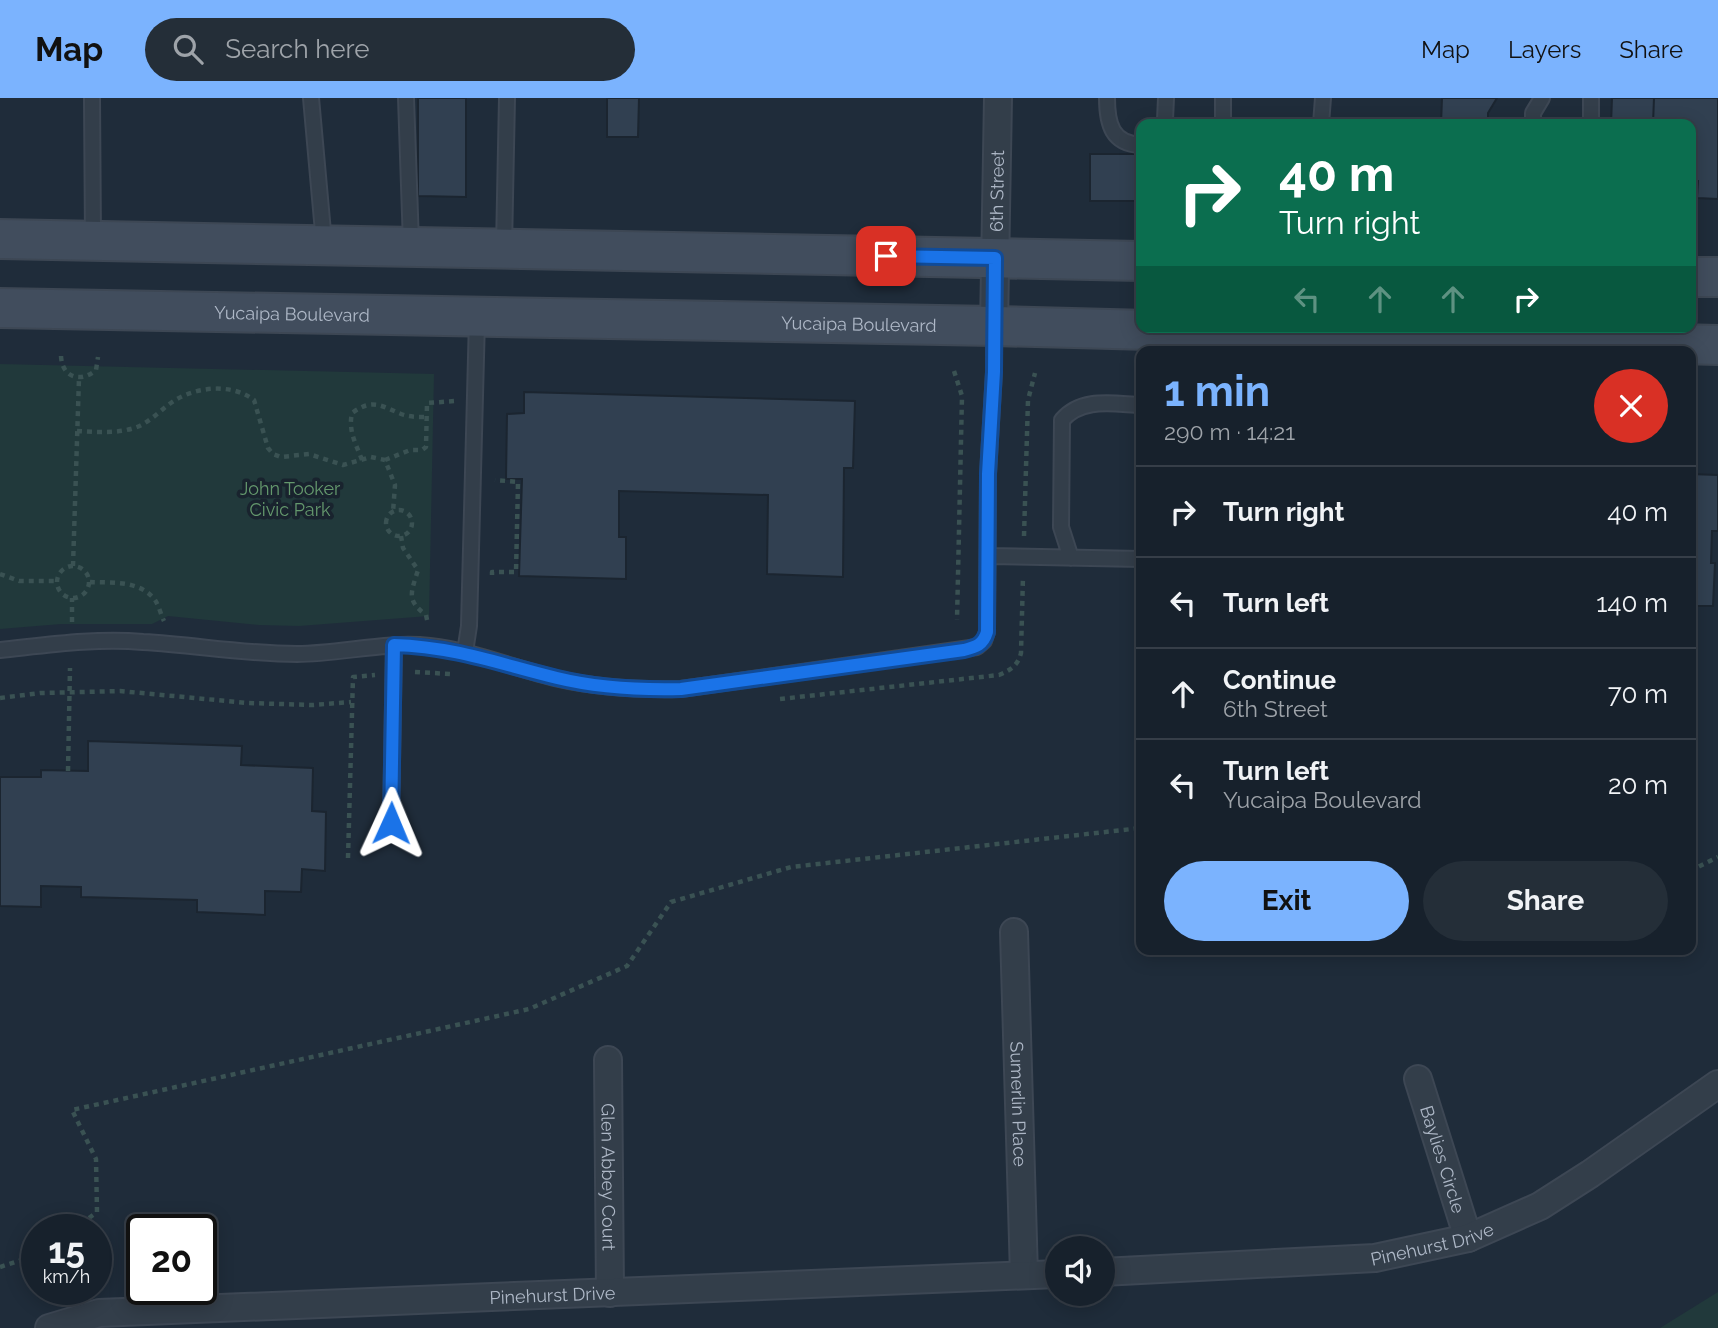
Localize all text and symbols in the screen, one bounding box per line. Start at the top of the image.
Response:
search box [145,18,635,81]
text: Map [35,30,103,69]
icon: search [169,30,207,68]
text: Search here [225,34,370,64]
text: Map [1421,35,1470,64]
text: Layers [1508,35,1581,64]
text: Share [1619,35,1683,64]
text: 40 m [1279,145,1394,202]
icon: right [1164,147,1255,238]
street label: 6th Street [985,150,1008,232]
text: Turn right [1279,204,1420,241]
pin [856,226,916,286]
icon: arrive [867,237,905,275]
icon: left [1288,280,1326,318]
icon: ahead [1361,280,1399,318]
icon: ahead [1434,280,1472,318]
icon: right [1507,280,1545,318]
street label: Yucaipa Boulevard [214,301,370,325]
street label: Yucaipa Boulevard [781,312,937,335]
text: 1 min [1164,367,1270,416]
button: close [1594,369,1668,443]
text: 290 m · 14:21 [1164,418,1295,445]
park label: John Tooker Civic Park [240,478,341,520]
icon: right [1164,493,1202,531]
text: Turn right [1223,497,1344,527]
text: 40 m [1607,497,1668,527]
icon: left [1164,584,1202,622]
text: Turn left [1223,588,1329,618]
text: 140 m [1596,588,1668,618]
text: Continue [1223,665,1336,695]
icon: ahead [1164,675,1202,713]
text: 70 m [1608,679,1668,709]
text: 6th Street [1223,695,1328,722]
text: Turn left [1223,756,1329,786]
icon: left [1164,766,1202,804]
text: 20 m [1608,770,1668,800]
position arrow [354,786,428,860]
text: Yucaipa Boulevard [1223,786,1422,813]
button: Exit [1164,861,1409,941]
button: Share [1423,861,1668,941]
street label: Sumerlin Place [1007,1041,1031,1167]
street label: Glen Abbey Court [598,1103,620,1251]
street label: Baylies Circle [1416,1103,1470,1216]
speed limit sign: 20 [126,1214,217,1305]
street label: Pinehurst Drive [1368,1217,1497,1269]
text: 15 [48,1230,85,1271]
map controls [1045,1236,1115,1306]
button: sound [1045,1236,1115,1306]
text: km/h [43,1266,90,1287]
street label: Pinehurst Drive [489,1281,616,1308]

